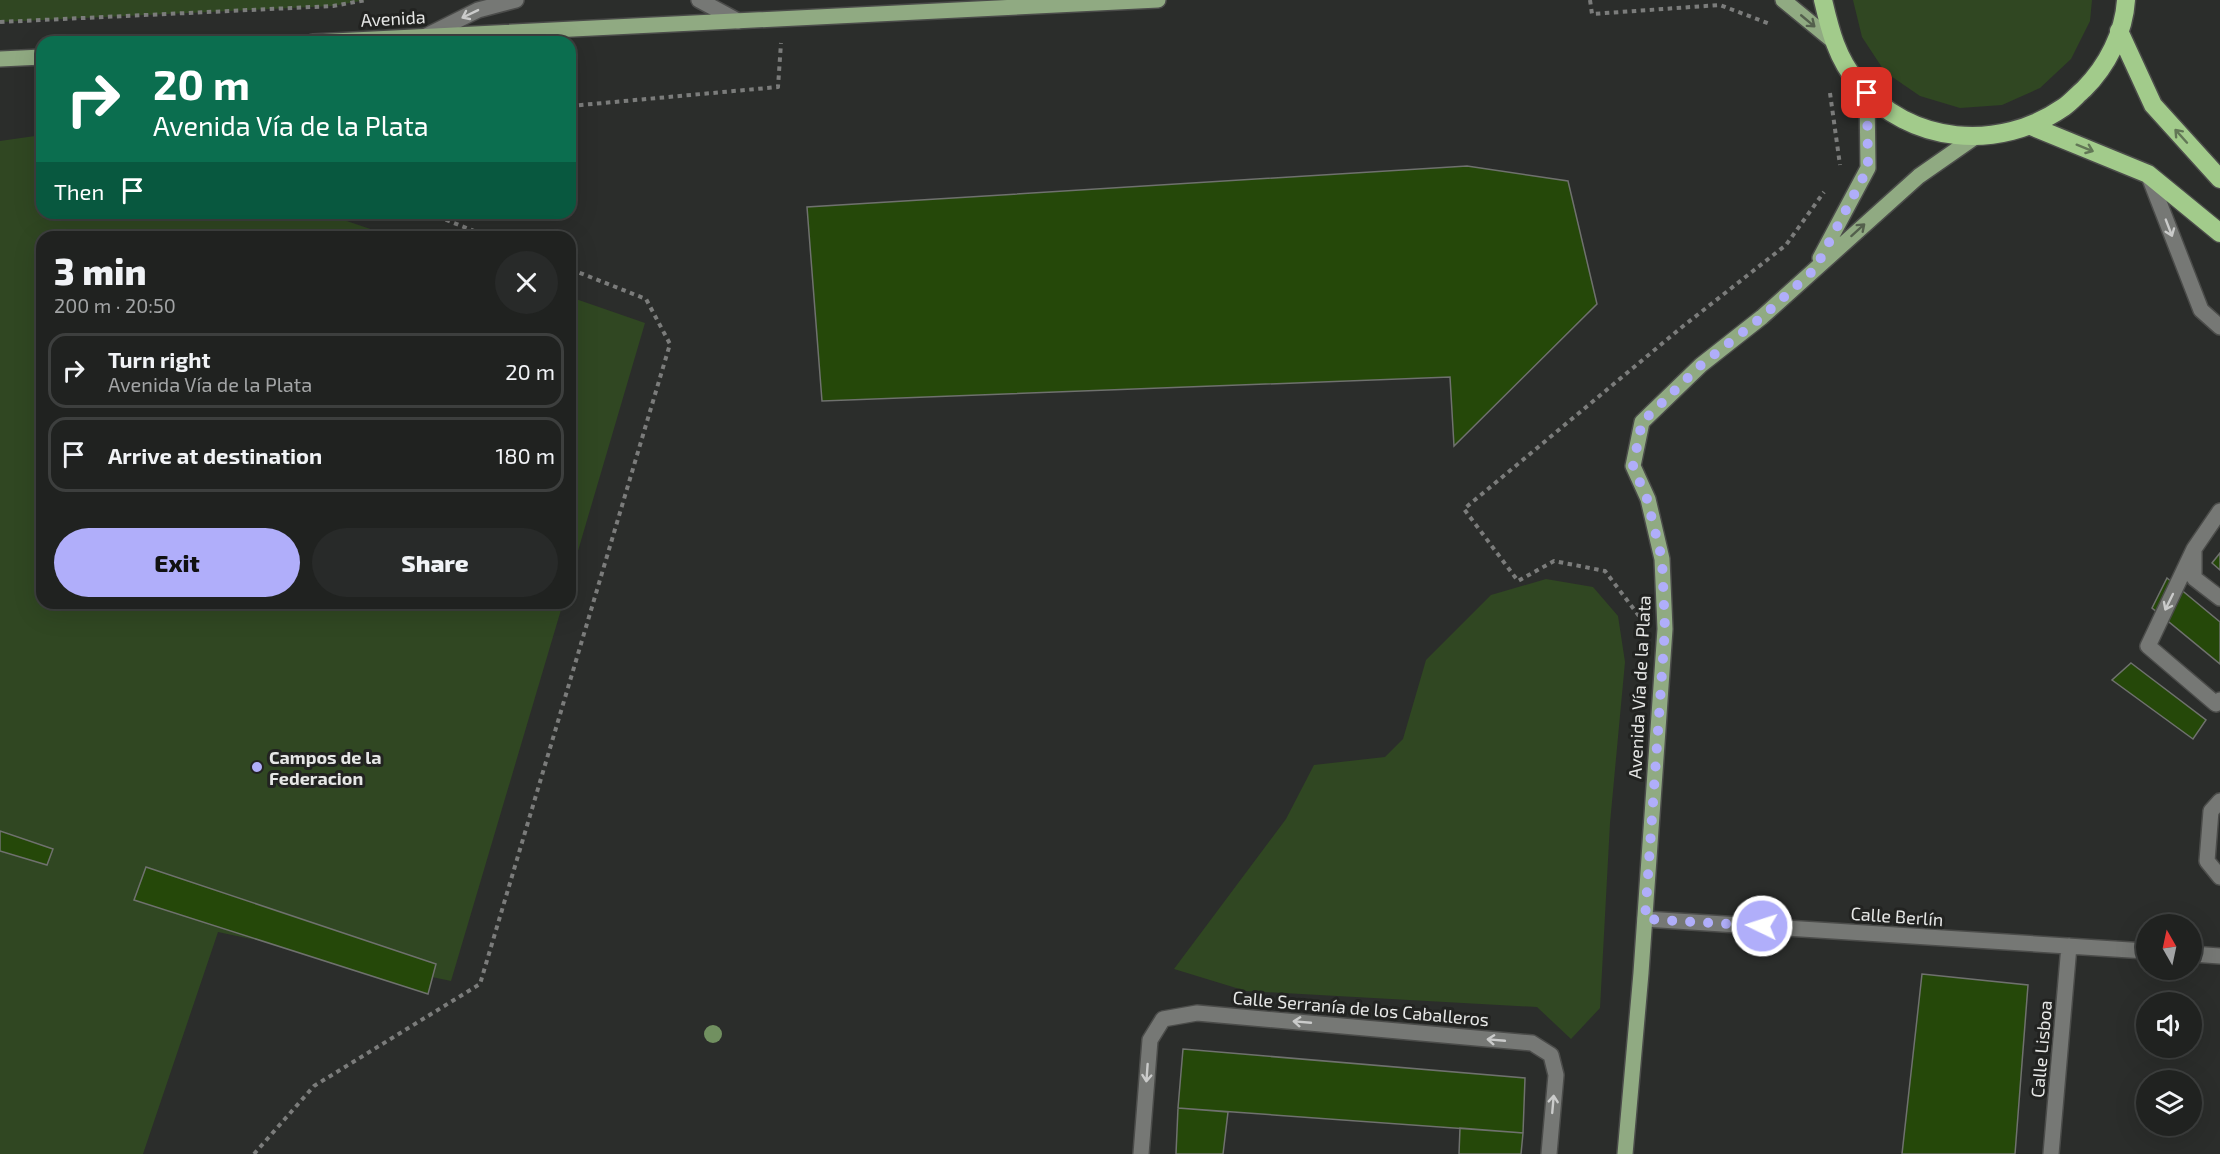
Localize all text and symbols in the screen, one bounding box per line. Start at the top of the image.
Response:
street label: Avenida [360,5,426,31]
one-way arrow [461,9,479,21]
one-way arrow [1800,14,1816,27]
text: 20 m [153,58,250,108]
icon: right [54,60,132,138]
pin [1841,67,1892,118]
icon: arrive [1850,76,1883,109]
text: Avenida Vía de la Plata [153,109,429,141]
one-way arrow [2174,129,2188,144]
one-way arrow [2075,143,2094,154]
icon: arrive [116,174,149,207]
text: Then [54,178,104,204]
one-way arrow [2165,219,2176,237]
one-way arrow [1850,223,1865,237]
text: 3 min [54,249,147,292]
button: close [495,251,558,314]
text: 200 m · 20:50 [54,293,176,317]
text: Turn right [108,346,210,372]
icon: right [57,354,90,387]
text: 20 m [505,358,555,384]
text: Avenida Vía de la Plata [108,372,312,396]
icon: arrive [57,438,90,471]
text: Arrive at destination [108,442,322,468]
text: 180 m [495,442,555,468]
button: Exit [54,528,300,597]
button: Share [312,528,558,597]
one-way arrow [2162,592,2174,610]
street label: Avenida Vía de la Plata [1623,595,1655,779]
place label: Campos de la Federacion [269,746,382,789]
marker: Campos de la Federacion [250,760,264,774]
position arrow [1730,894,1794,958]
street label: Calle Berlín [1850,902,1944,930]
north arrow [2136,914,2202,980]
map controls [2136,914,2202,1136]
street label: Calle Serranía de los Caballeros [1232,986,1490,1030]
button: sound [2136,992,2202,1058]
street label: Calle Lisboa [2026,999,2056,1099]
one-way arrow [1293,1016,1313,1027]
one-way arrow [1487,1034,1507,1045]
one-way arrow [1141,1062,1152,1082]
button: layers [2136,1070,2202,1136]
one-way arrow [1548,1095,1559,1115]

